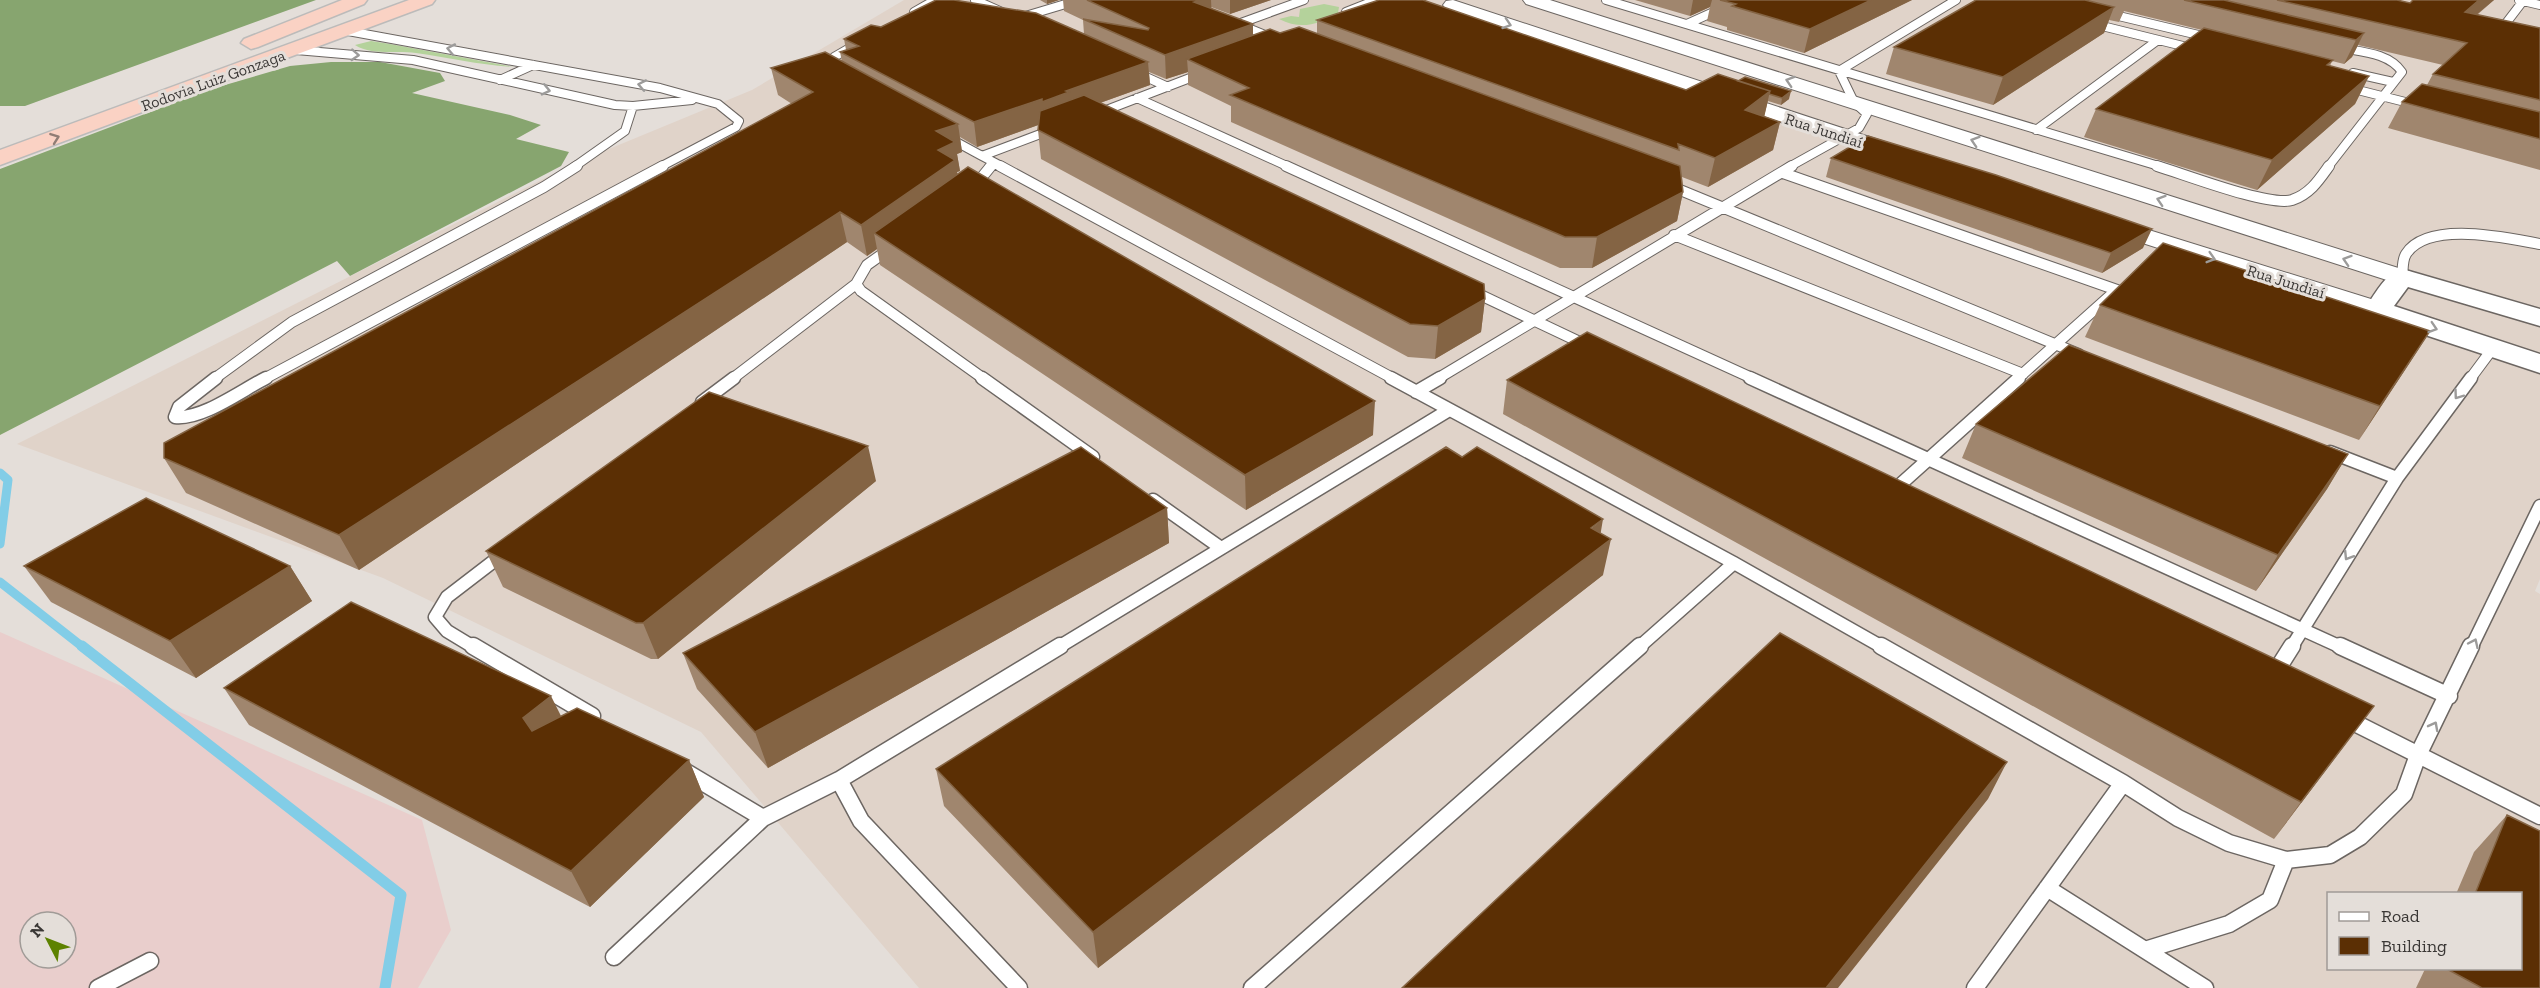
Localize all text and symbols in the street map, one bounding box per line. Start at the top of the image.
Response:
one-way arrow [1501,17,1512,29]
one-way arrow [446,43,456,56]
street label: Rodovia Luiz Gonzaga [139,45,288,115]
one-way arrow [350,49,359,62]
one-way arrow [1785,76,1796,88]
one-way arrow [638,79,648,92]
one-way arrow [541,83,551,96]
street label: Rua Jundiaí [1783,109,1866,152]
one-way arrow [49,133,60,145]
one-way arrow [1970,135,1981,148]
one-way arrow [2156,195,2167,207]
one-way arrow [2205,250,2216,263]
one-way arrow [2342,254,2353,267]
street label: Rua Jundiaí [2245,261,2328,302]
one-way arrow [2427,321,2438,333]
one-way arrow [2455,389,2466,400]
one-way arrow [2344,550,2356,560]
one-way arrow [2467,639,2479,650]
one-way arrow [2427,721,2438,732]
legend [2327,892,2522,970]
text: Road [2381,905,2420,927]
north arrow [18,910,78,970]
text: N [26,919,48,941]
text: Building [2381,935,2447,957]

